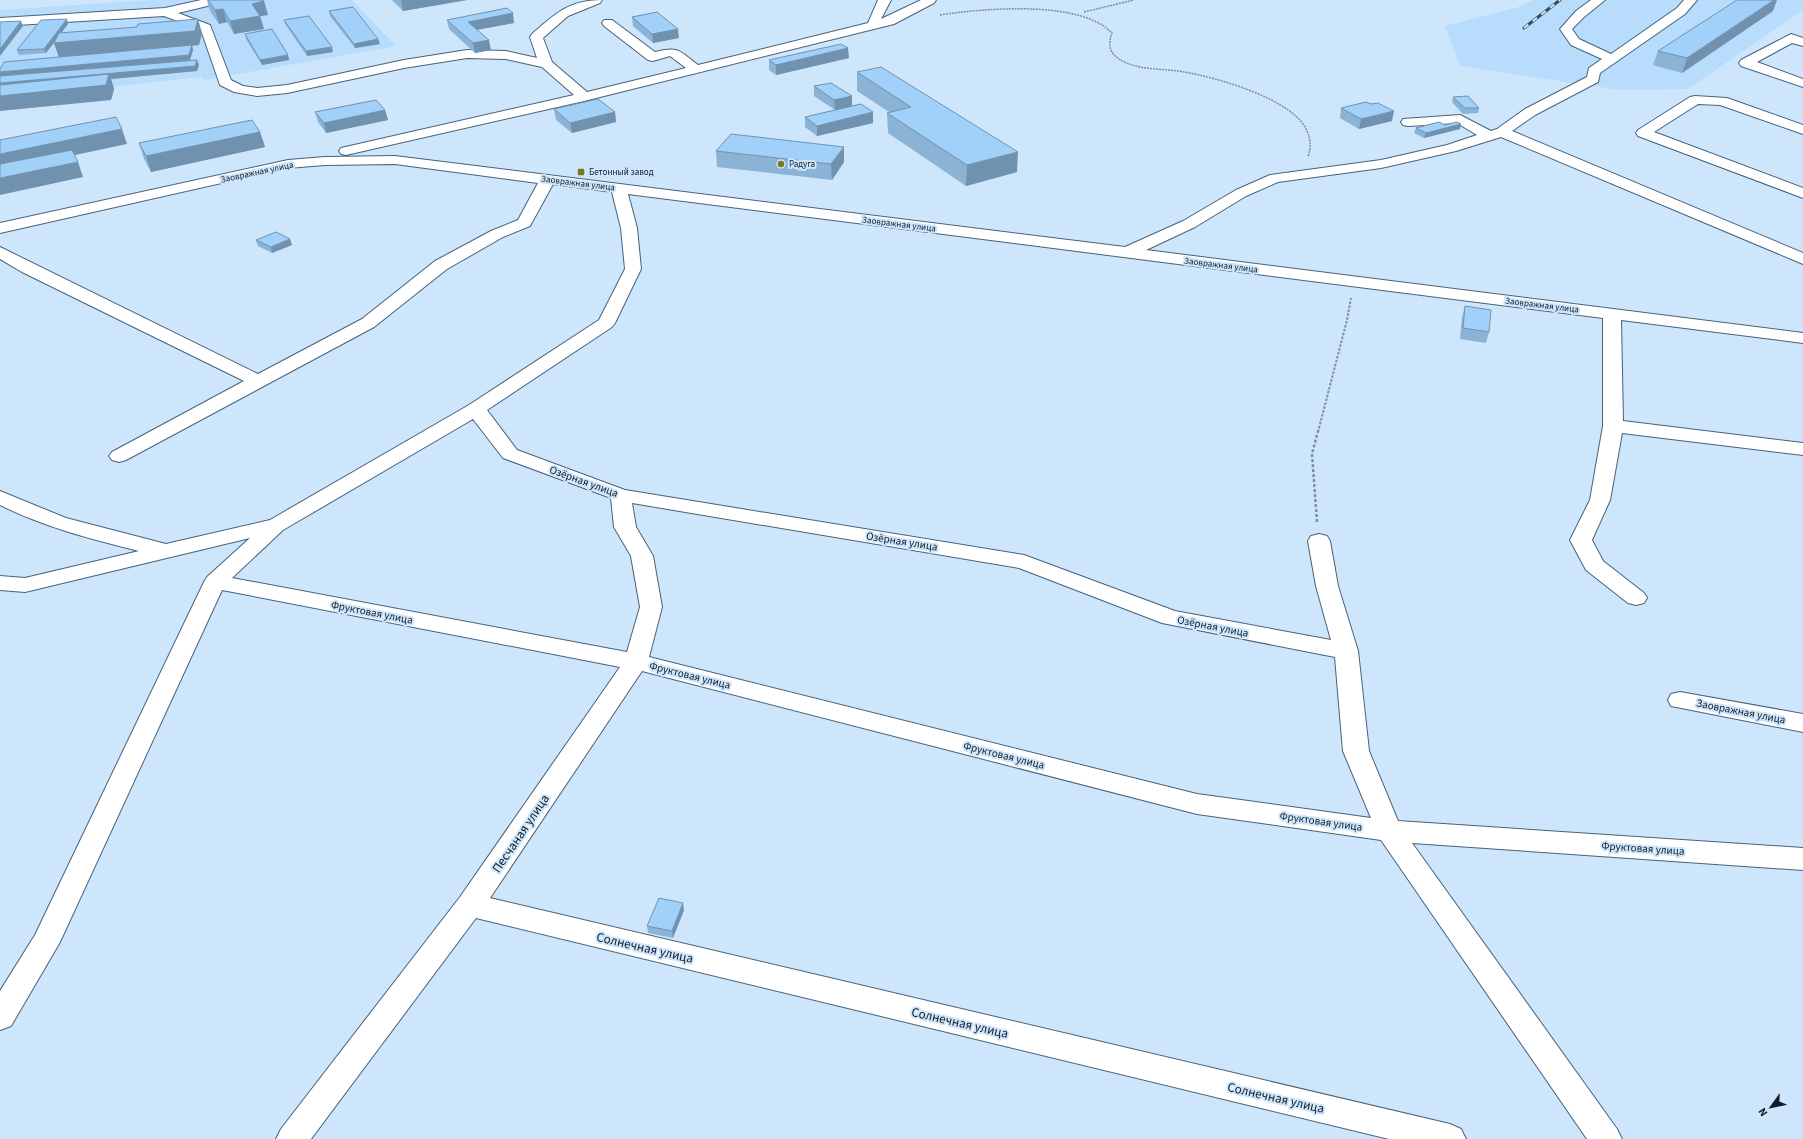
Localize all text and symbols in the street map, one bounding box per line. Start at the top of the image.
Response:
street label: Заовражная улица [219,158,295,187]
place label: Радуга [789,158,815,171]
marker: Радуга [776,159,786,169]
place label: Бетонный завод [589,166,654,179]
marker: Бетонный завод [576,167,586,177]
street label: Заовражная улица [540,173,616,194]
street label: Заовражная улица [861,214,937,235]
street label: Заовражная улица [1183,255,1259,276]
street label: Заовражная улица [1504,295,1580,316]
street label: Озёрная улица [547,462,620,501]
street label: Озёрная улица [865,528,939,555]
street label: Фруктовая улица [330,597,414,628]
street label: Озёрная улица [1176,612,1250,641]
street label: Фруктовая улица [648,658,732,693]
street label: Заовражная улица [1695,695,1787,728]
street label: Фруктовая улица [962,738,1046,773]
street label: Песчаная улица [488,791,554,876]
street label: Фруктовая улица [1279,808,1363,835]
street label: Фруктовая улица [1601,838,1685,859]
street label: Солнечная улица [595,928,695,968]
street label: Солнечная улица [910,1003,1010,1043]
street label: Солнечная улица [1226,1078,1326,1118]
north arrow [1751,1087,1791,1127]
text: N [1755,1105,1771,1119]

